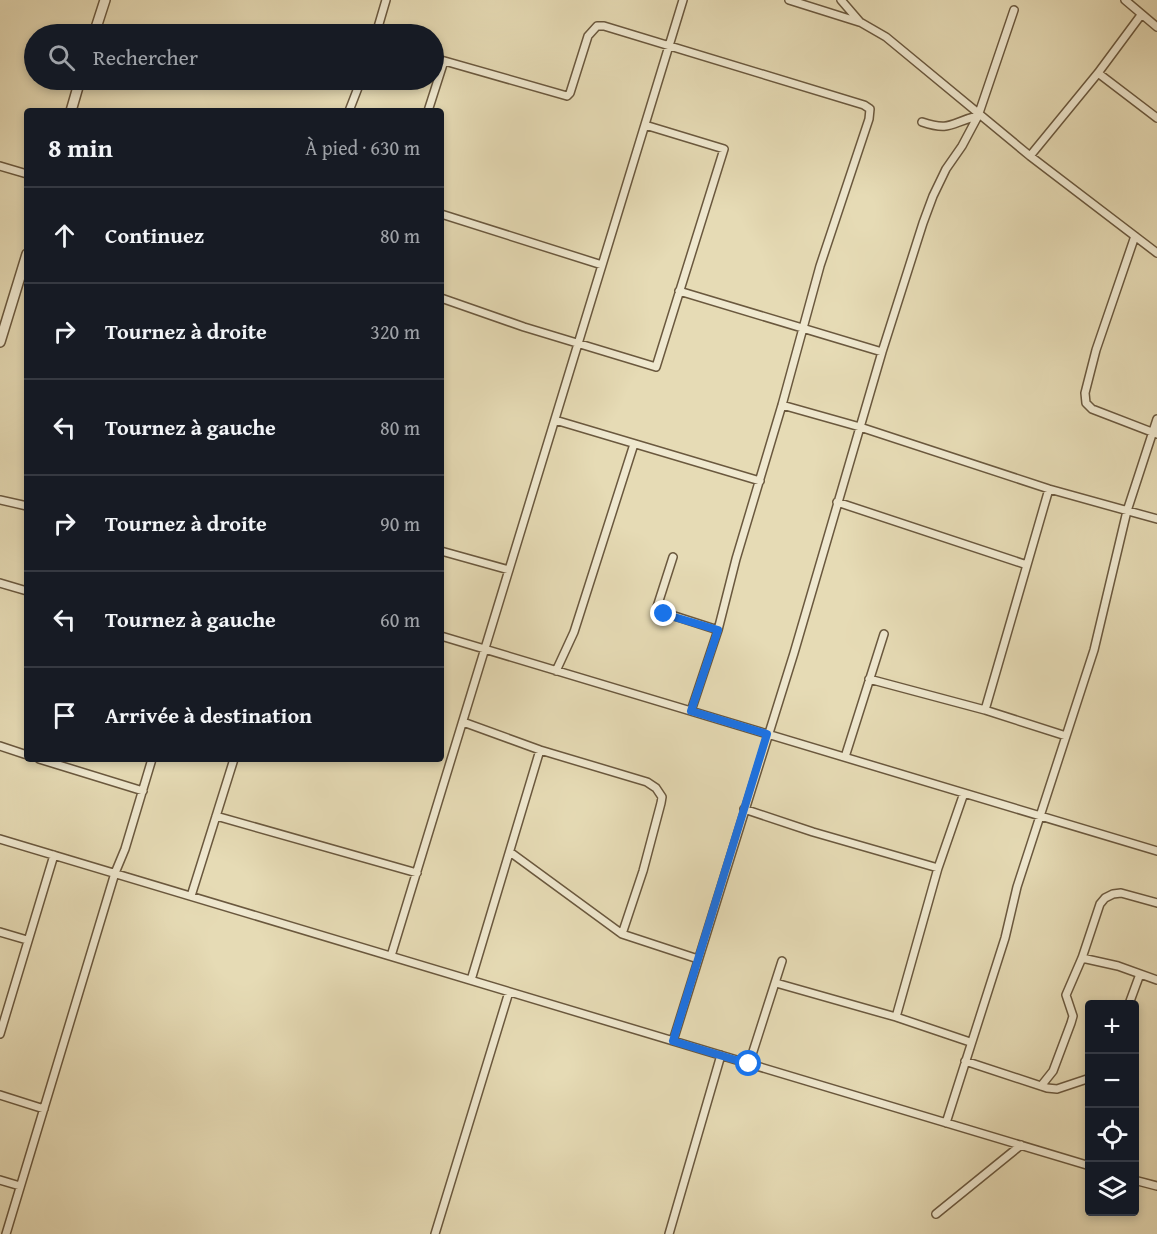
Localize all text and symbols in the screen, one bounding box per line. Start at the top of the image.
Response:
search box [24,24,444,90]
icon: search [45,41,78,74]
text: Rechercher [93,41,198,73]
text: 8 min [48,128,113,167]
text: À pied · 630 m [305,133,420,162]
icon: ahead [48,219,81,252]
text: Continuez [105,219,204,251]
text: 80 m [380,221,420,250]
icon: right [48,315,81,348]
text: Tournez à droite [105,315,267,347]
text: 320 m [370,317,420,346]
icon: left [48,411,81,444]
text: Tournez à gauche [105,411,276,443]
text: 80 m [380,413,420,442]
icon: right [48,507,81,540]
text: Tournez à droite [105,507,267,539]
text: 90 m [380,509,420,538]
route end [650,600,676,626]
icon: left [48,603,81,636]
text: Tournez à gauche [105,603,276,635]
text: 60 m [380,605,420,634]
icon: arrive [48,699,81,732]
text: Arrivée à destination [105,699,312,731]
map controls [1085,1000,1139,1216]
button: + [1085,1000,1139,1054]
route start [735,1050,761,1076]
button: − [1085,1054,1139,1108]
button: locate [1085,1108,1139,1162]
button: layers [1085,1162,1139,1216]

